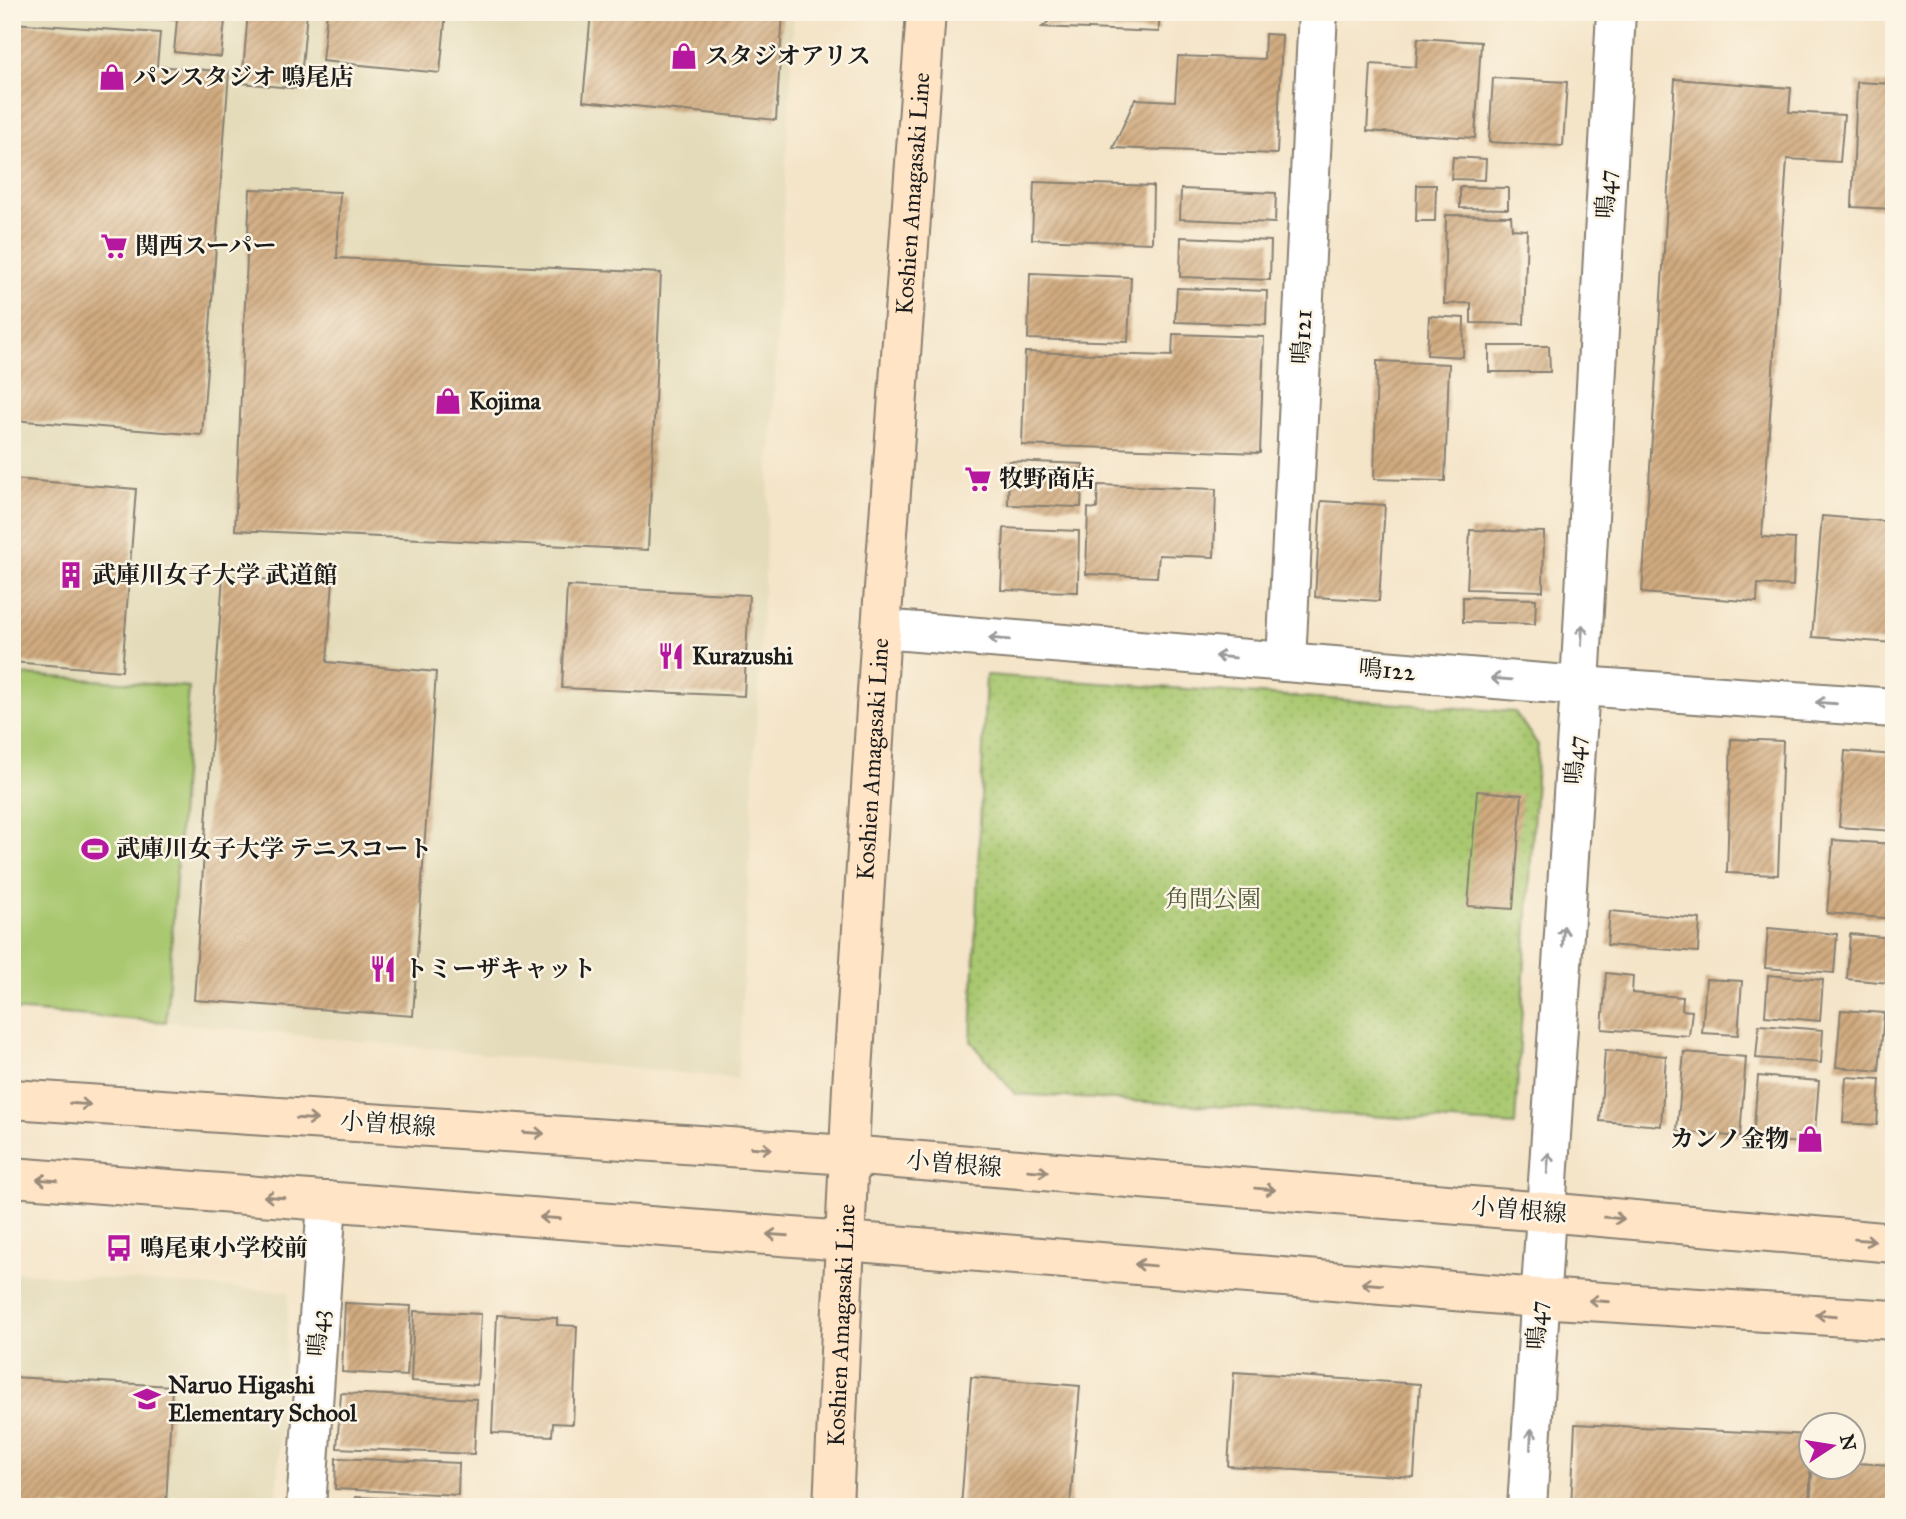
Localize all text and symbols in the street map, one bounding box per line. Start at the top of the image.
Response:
shop icon: スタジオアリス [669,41,699,71]
place label: スタジオアリス [705,41,871,71]
shop icon: パンスタジオ 鳴尾店 [97,62,127,92]
place label: パンスタジオ 鳴尾店 [133,62,353,92]
street label: Koshien Amagasaki Line [889,71,937,316]
street label: 鳴47 [1590,169,1622,219]
supermarket icon: 関西スーパー [99,231,129,261]
place label: 関西スーパー [135,231,277,261]
street label: 鳴121 [1286,309,1318,365]
shop icon: Kojima [433,386,463,416]
place label: Kojima [469,386,542,416]
supermarket icon: 牧野商店 [963,464,993,494]
place label: 牧野商店 [999,464,1095,494]
building icon: 武庫川女子大学 武道館 [56,560,86,590]
place label: 武庫川女子大学 武道館 [92,560,337,590]
one-way arrow [1576,624,1589,647]
one-way arrow [988,632,1011,645]
street label: Koshien Amagasaki Line [850,637,895,881]
restaurant icon: Kurazushi [656,641,686,671]
place label: Kurazushi [692,641,794,671]
one-way arrow [1215,650,1237,663]
street label: 鳴122 [1357,653,1417,687]
one-way arrow [1490,672,1513,685]
one-way arrow [1815,696,1837,709]
street label: 鳴47 [1558,734,1592,786]
sports icon: 武庫川女子大学 テニスコート [80,834,110,864]
place label: 武庫川女子大学 テニスコート [116,834,432,864]
park label: 角間公園 [1165,884,1261,914]
one-way arrow [1557,925,1570,947]
restaurant icon: トミーザキャット [368,954,398,984]
place label: トミーザキャット [404,954,596,984]
one-way arrow [69,1097,92,1110]
street label: 小曽根線 [339,1106,437,1142]
one-way arrow [296,1112,319,1125]
place label: カンノ金物 [1670,1124,1789,1154]
shop icon: カンノ金物 [1795,1124,1825,1154]
one-way arrow [523,1127,546,1140]
one-way arrow [750,1142,773,1155]
street label: 小曽根線 [905,1145,1003,1183]
one-way arrow [1542,1151,1555,1174]
one-way arrow [1026,1165,1049,1178]
one-way arrow [37,1173,59,1186]
one-way arrow [1253,1183,1276,1196]
one-way arrow [263,1190,286,1203]
street label: 小曽根線 [1470,1191,1568,1229]
street label: Koshien Amagasaki Line [821,1203,862,1447]
one-way arrow [539,1211,562,1224]
one-way arrow [1602,1212,1624,1225]
one-way arrow [766,1228,789,1241]
bus stop icon: 鳴尾東小学校前 [104,1233,134,1263]
place label: 鳴尾東小学校前 [140,1233,308,1263]
one-way arrow [1853,1234,1875,1247]
one-way arrow [1134,1258,1157,1271]
one-way arrow [1361,1277,1384,1290]
one-way arrow [1587,1295,1610,1308]
street label: 鳴47 [1521,1300,1553,1350]
street label: 鳴43 [301,1309,335,1357]
one-way arrow [1814,1309,1837,1322]
place label: Naruo Higashi Elementary School [168,1370,357,1428]
school or university icon: Naruo Higashi Elementary School [132,1384,162,1414]
north arrow [1798,1410,1868,1480]
one-way arrow [1524,1427,1537,1450]
text: N [1835,1432,1861,1453]

